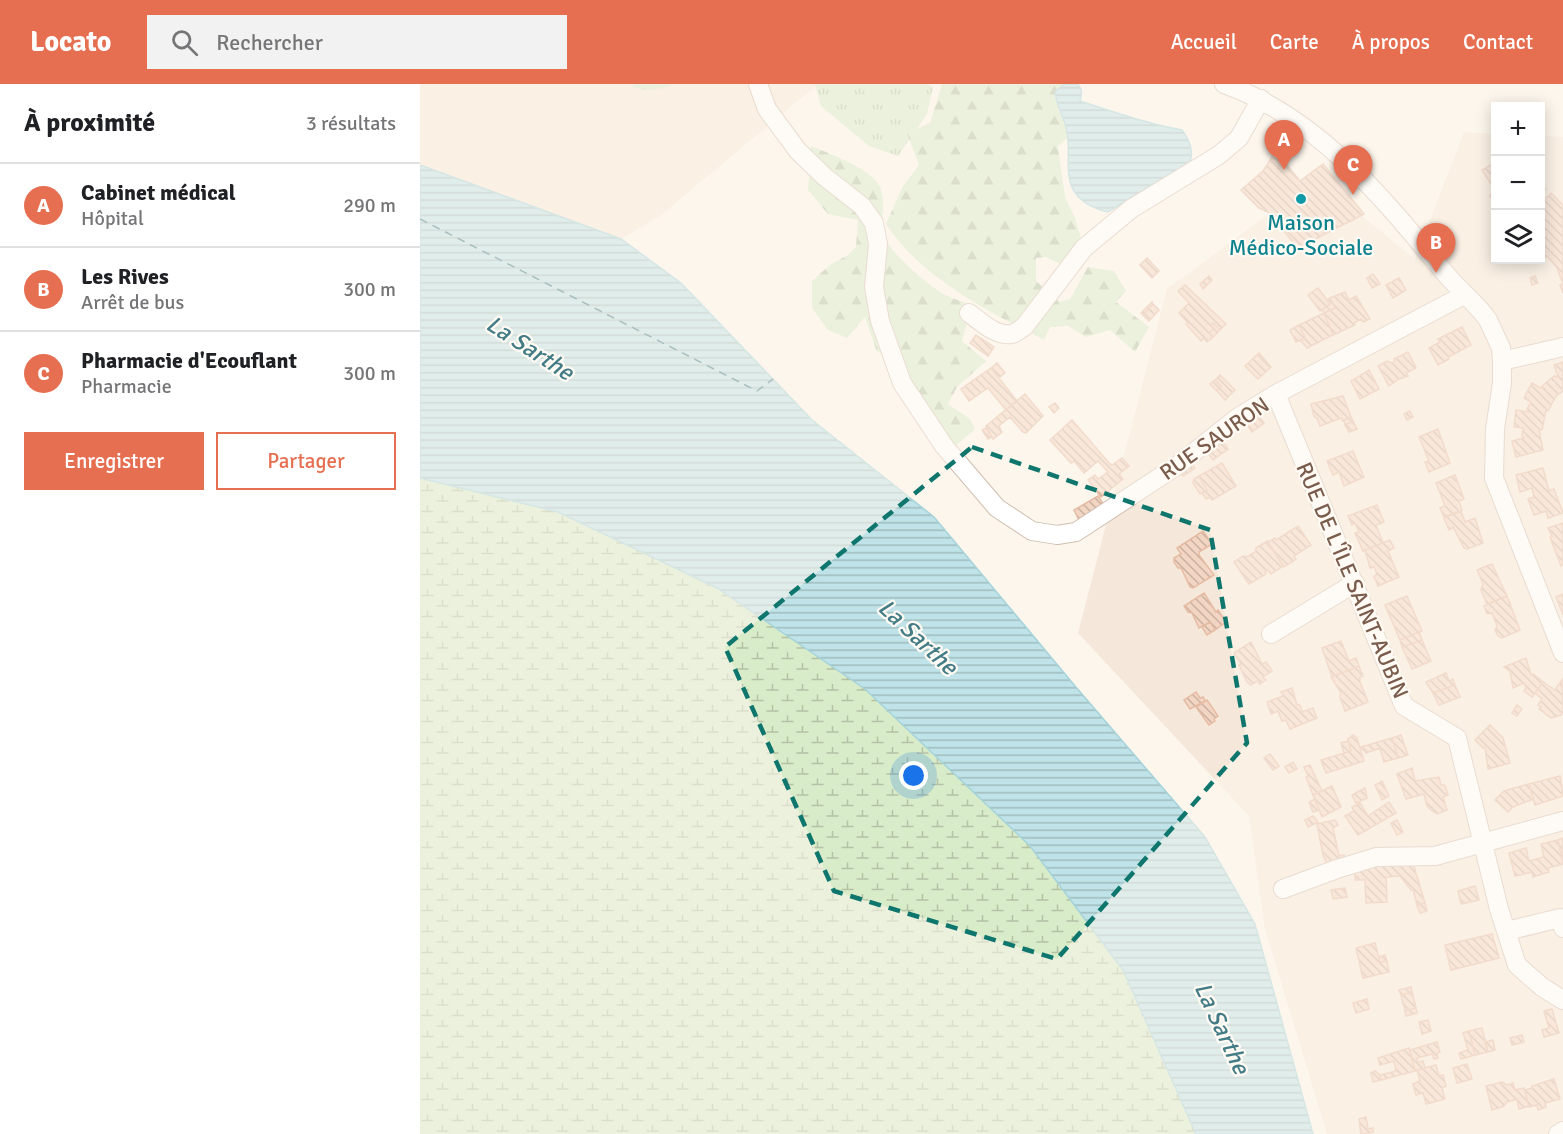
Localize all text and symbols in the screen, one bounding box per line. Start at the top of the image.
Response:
search box [147,15,567,69]
text: Locato [30,25,111,59]
icon: search [168,26,201,59]
text: Rechercher [216,29,323,56]
text: Accueil [1171,29,1237,55]
text: Carte [1270,29,1319,55]
text: À propos [1352,29,1430,55]
text: Contact [1463,29,1533,55]
map controls [1491,102,1545,264]
button: + [1491,102,1545,156]
text: À proximité [24,107,155,139]
text: 3 résultats [306,111,396,136]
pin: A [1264,120,1304,170]
pin: C [1334,146,1372,195]
button: − [1491,156,1545,210]
text: Cabinet médical [81,179,236,206]
marker: Maison Médico-Sociale [1294,192,1308,206]
text: A [37,193,50,218]
text: 290 m [343,193,396,218]
text: Hôpital [81,206,144,231]
place label: Maison Médico-Sociale [1229,209,1373,261]
button: layers [1491,210,1545,264]
pin: B [1416,224,1456,273]
text: Les Rives [81,263,169,290]
text: B [37,277,50,302]
text: 300 m [343,277,396,302]
text: Arrêt de bus [81,290,184,315]
water label: La Sarthe [481,309,580,388]
text: Pharmacie d'Ecouflant [81,347,297,374]
text: C [37,361,50,386]
text: 300 m [343,361,396,386]
text: Pharmacie [81,374,172,399]
street label: RUE SAURON [1154,391,1274,486]
button: Enregistrer [24,432,204,490]
button: Partager [216,432,396,490]
street label: RUE DE L'ÎLE SAINT-AUBIN [1290,458,1415,702]
water label: La Sarthe [872,593,965,682]
your location [899,761,928,790]
water label: La Sarthe [1188,977,1257,1080]

